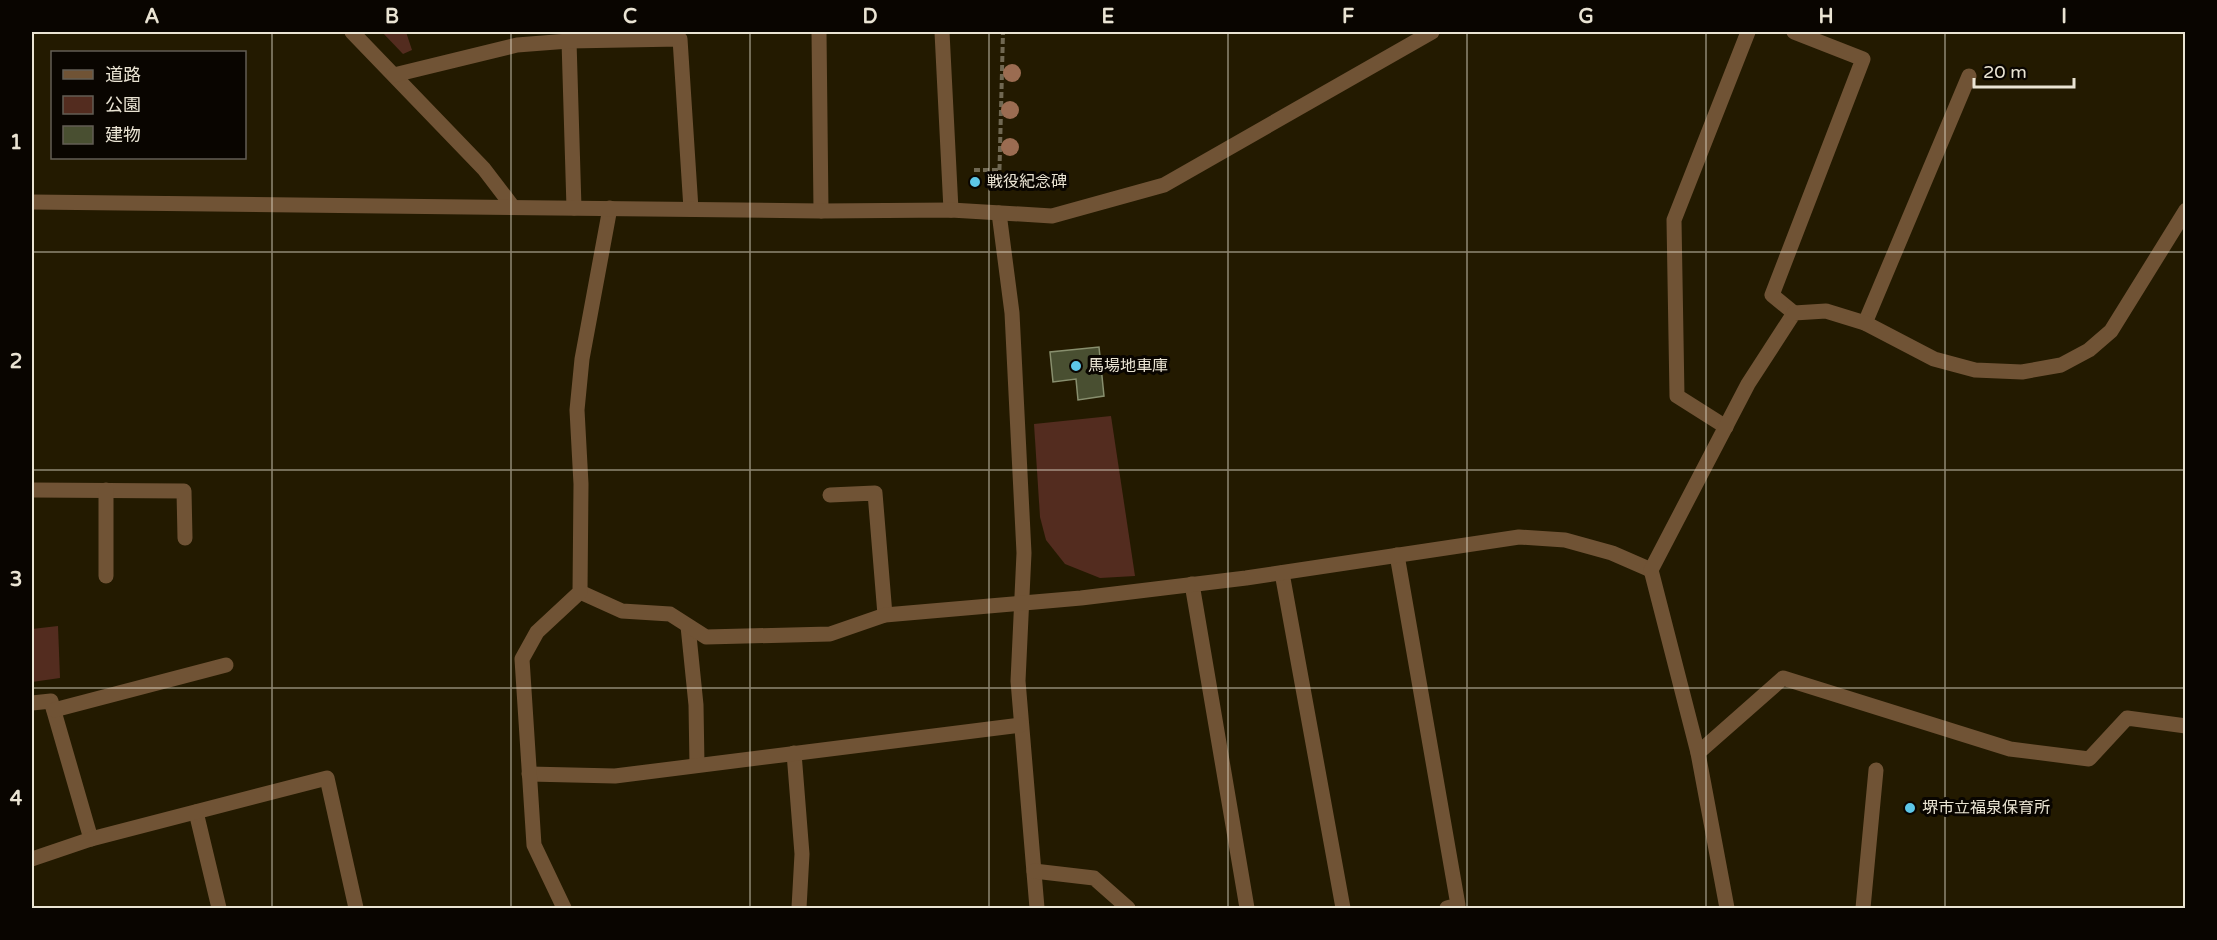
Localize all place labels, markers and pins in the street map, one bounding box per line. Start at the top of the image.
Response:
place label: 戦役紀念碑 [987,172,1067,192]
marker: 戦役紀念碑 [968,175,982,189]
place label: 馬場地車庫 [1088,356,1168,376]
marker: 馬場地車庫 [1069,359,1083,373]
place label: 堺市立福泉保育所 [1922,798,2050,818]
marker: 堺市立福泉保育所 [1903,801,1917,815]

